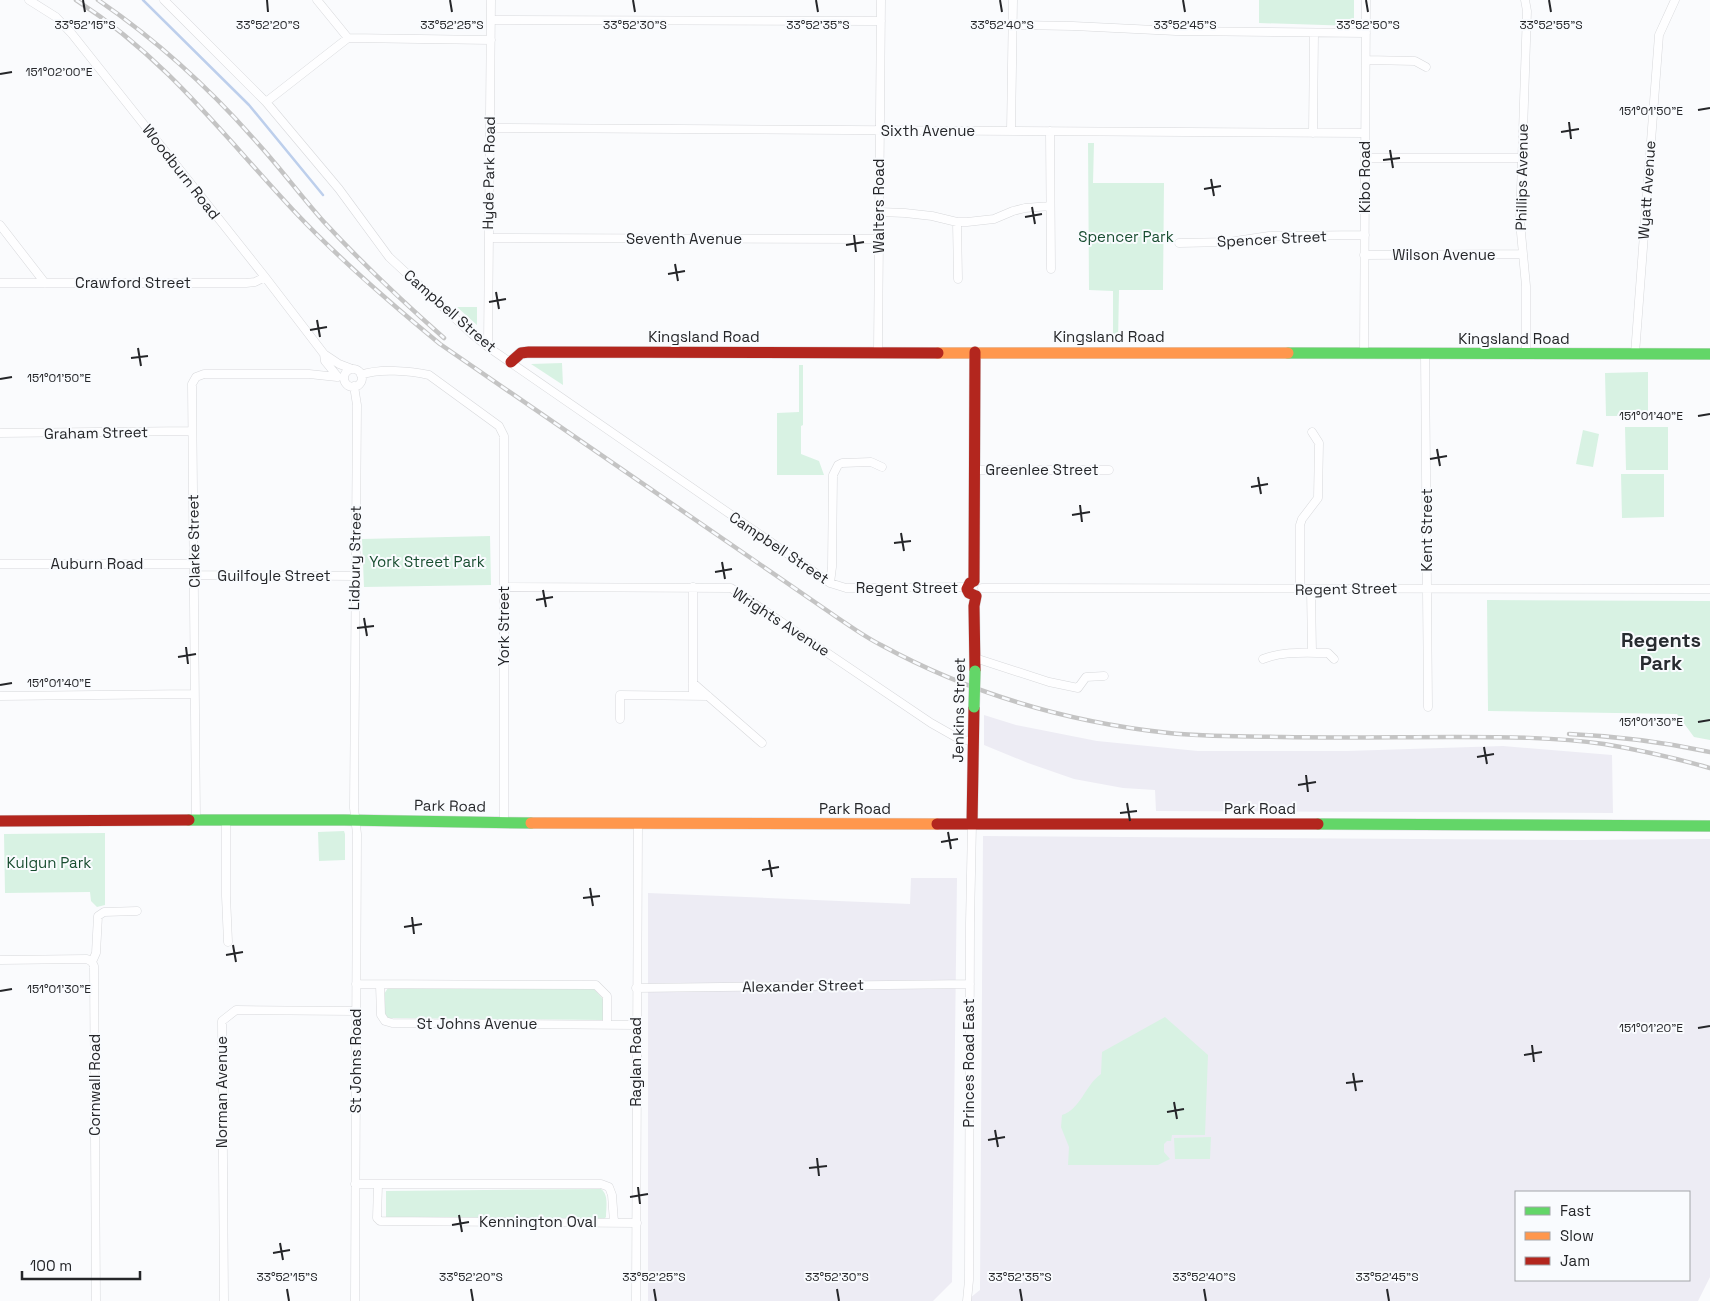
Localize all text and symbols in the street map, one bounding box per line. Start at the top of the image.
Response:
text: 33°52'15"S [54,17,116,33]
text: 33°52'20"S [236,17,300,33]
text: 33°52'25"S [420,17,484,33]
text: 33°52'30"S [603,17,667,33]
text: 33°52'35"S [786,17,850,33]
text: 33°52'40"S [970,17,1034,33]
text: 33°52'45"S [1153,17,1217,33]
text: 33°52'50"S [1336,17,1400,33]
text: 33°52'55"S [1519,17,1583,33]
text: 151°02'00"E [26,64,93,80]
text: 151°01'50"E [1619,103,1683,119]
street label: Hyde Park Road [478,116,499,230]
street label: Woodburn Road [138,120,224,223]
street label: Sixth Avenue [881,121,975,140]
street label: Phillips Avenue [1511,123,1532,231]
street label: Wyatt Avenue [1634,140,1659,240]
street label: Kibo Road [1355,141,1374,213]
street label: Walters Road [869,159,888,253]
street label: Spencer Street [1216,226,1328,251]
park label: Spencer Park [1078,227,1174,246]
street label: Seventh Avenue [626,229,742,248]
street label: Wilson Avenue [1392,245,1496,264]
street label: Campbell Street [400,265,501,356]
street label: Crawford Street [75,273,191,292]
street label: Kingsland Road [648,327,760,346]
street label: Kingsland Road [1053,327,1165,346]
street label: Kingsland Road [1458,329,1570,348]
text: 151°01'50"E [27,370,91,386]
text: 151°01'40"E [1619,408,1683,424]
street label: Graham Street [44,422,148,443]
street label: Greenlee Street [985,460,1099,479]
street label: Kent Street [1417,488,1436,572]
street label: Clarke Street [183,494,204,588]
street label: Lidbury Street [344,505,365,611]
street label: Campbell Street [726,507,833,588]
park label: York Street Park [369,552,485,571]
street label: Auburn Road [51,554,144,573]
street label: Guilfoyle Street [217,566,331,585]
street label: Regent Street [856,578,958,597]
street label: Regent Street [1295,578,1397,599]
street label: Wrights Avenue [729,583,834,660]
street label: York Street [494,586,513,666]
district label: Regents Park [1621,627,1701,676]
street label: Jenkins Street [948,657,969,763]
text: 151°01'40"E [27,675,91,691]
text: 151°01'30"E [1619,714,1683,730]
street label: Park Road [414,795,486,816]
street label: Park Road [819,799,891,818]
street label: Park Road [1224,799,1296,818]
park label: Kulgun Park [7,853,91,872]
street label: Alexander Street [742,975,864,996]
text: 151°01'30"E [27,981,91,997]
street label: Princes Road East [959,998,978,1128]
street label: St Johns Road [346,1009,365,1113]
street label: St Johns Avenue [417,1014,537,1033]
street label: Raglan Road [626,1017,645,1107]
text: 151°01'20"E [1619,1020,1683,1036]
street label: Cornwall Road [85,1034,104,1136]
street label: Norman Avenue [212,1036,231,1148]
legend [1515,1191,1690,1281]
text: Fast [1560,1201,1591,1220]
street label: Kennington Oval [479,1212,597,1231]
text: Slow [1560,1226,1594,1245]
scale bar [22,1248,140,1280]
text: Jam [1560,1251,1590,1270]
text: 100 m [30,1256,72,1275]
text: 33°52'15"S [256,1269,318,1285]
text: 33°52'20"S [439,1269,503,1285]
text: 33°52'25"S [622,1269,686,1285]
text: 33°52'30"S [805,1269,869,1285]
text: 33°52'35"S [988,1269,1052,1285]
text: 33°52'40"S [1172,1269,1236,1285]
text: 33°52'45"S [1355,1269,1419,1285]

